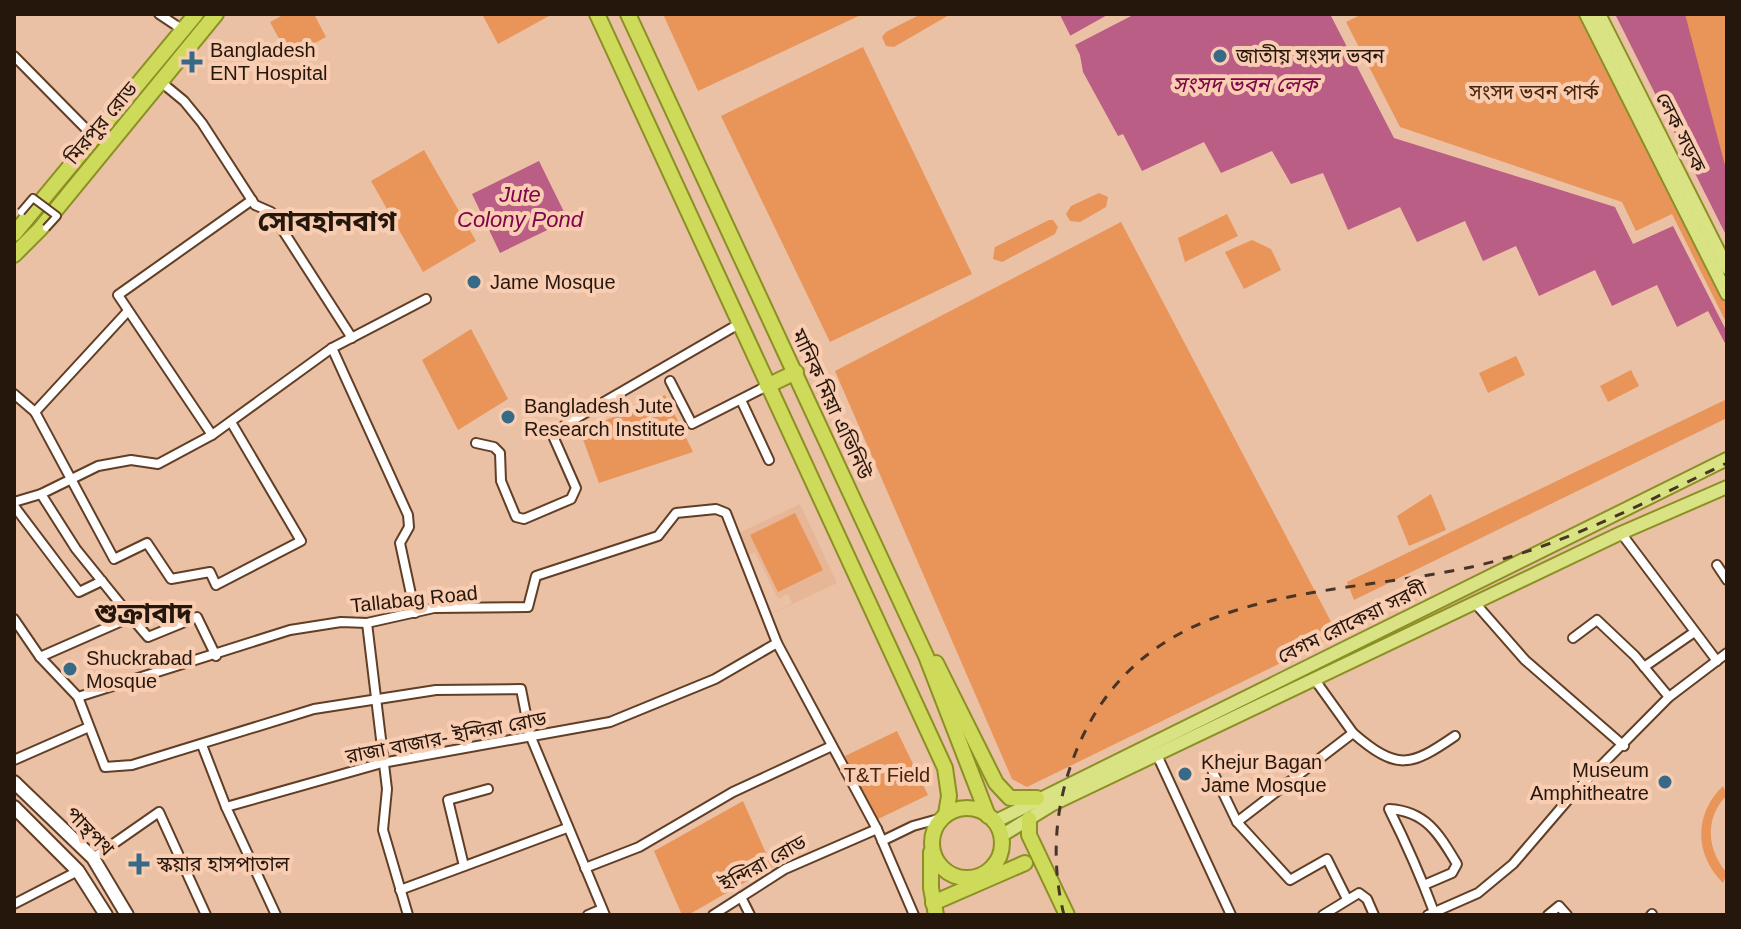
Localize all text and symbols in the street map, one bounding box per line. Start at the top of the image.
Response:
place label: Bangladesh ENT Hospital [210,39,327,84]
place label: জাতীয় সংসদ ভবন [1235,44,1385,67]
marker: জাতীয় সংসদ ভবন [1211,47,1229,65]
marker: Bangladesh ENT Hospital [181,51,203,73]
water label: সংসদ ভবন লেক [1173,72,1322,97]
street label: মিরপুর রোড [59,76,143,170]
park label: সংসদ ভবন পার্ক [1468,79,1600,103]
street label: লেক সড়ক [1652,89,1711,176]
water label: Jute Colony Pond [457,182,584,232]
district label: সোবহানবাগ [258,206,397,237]
place label: Jame Mosque [490,271,616,293]
marker: Jame Mosque [465,273,483,291]
street label: মানিক মিয়া এভিনিউ [787,324,878,483]
place label: Bangladesh Jute Research Institute [524,395,685,440]
marker: Bangladesh Jute Research Institute [499,408,517,426]
street label: বেগম রোকেয়া সরণী [1273,575,1431,668]
street label: Tallabag Road [349,581,479,617]
district label: শুক্রাবাদ [94,598,193,629]
place label: Shuckrabad Mosque [86,647,193,692]
marker: Shuckrabad Mosque [61,660,79,678]
street label: রাজা বাজার- ইন্দিরা রোড [343,706,549,767]
place label: Khejur Bagan Jame Mosque [1201,751,1327,796]
place label: Museum Amphitheatre [1530,759,1649,804]
park label: T&T Field [844,764,930,786]
marker: Khejur Bagan Jame Mosque [1176,765,1194,783]
marker: Museum Amphitheatre [1656,773,1674,791]
street label: পান্থপথ [61,802,119,861]
street label: ইন্দিরা রোড [715,829,810,896]
marker: স্কয়ার হাসপাতাল [128,853,150,875]
place label: স্কয়ার হাসপাতাল [156,853,290,875]

